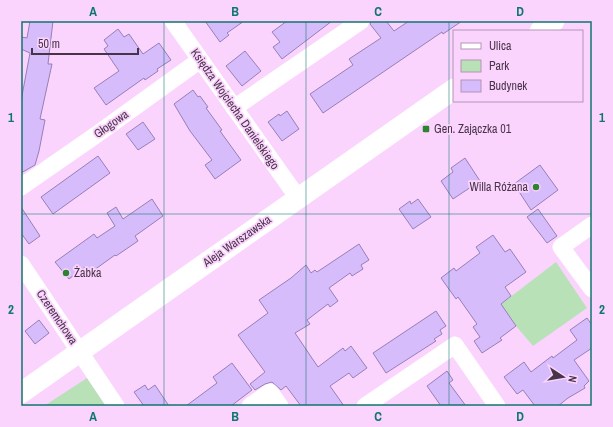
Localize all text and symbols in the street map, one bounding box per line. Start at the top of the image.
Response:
text: A [89,3,97,20]
text: B [231,3,239,20]
text: C [374,3,382,20]
text: D [516,3,524,20]
scale bar [32,30,138,56]
legend [453,30,583,102]
text: 50 m [38,36,60,52]
text: Ulica [489,38,512,54]
street label: Księdza Wojciecha Danielskiego [187,45,283,173]
text: Park [489,58,509,74]
text: Budynek [489,78,527,94]
street label: Głogowa [91,106,132,142]
text: 1 [8,109,14,126]
text: 1 [599,109,605,126]
place label: Gen. Zajączka 01 [434,121,512,137]
marker: Gen. Zajączka 01 [421,124,431,134]
place label: Willa Różana [469,179,529,195]
marker: Willa Różana [531,182,541,192]
street label: Aleja Warszawska [199,211,275,271]
place label: Żabka [74,265,102,281]
marker: Żabka [61,268,71,278]
street label: Czeremchowa [33,286,82,348]
text: 2 [8,301,14,318]
text: 2 [599,301,605,318]
north arrow [543,357,583,397]
text: N [565,374,580,384]
text: A [89,408,97,425]
text: B [231,408,239,425]
text: C [374,408,382,425]
text: D [516,408,524,425]

